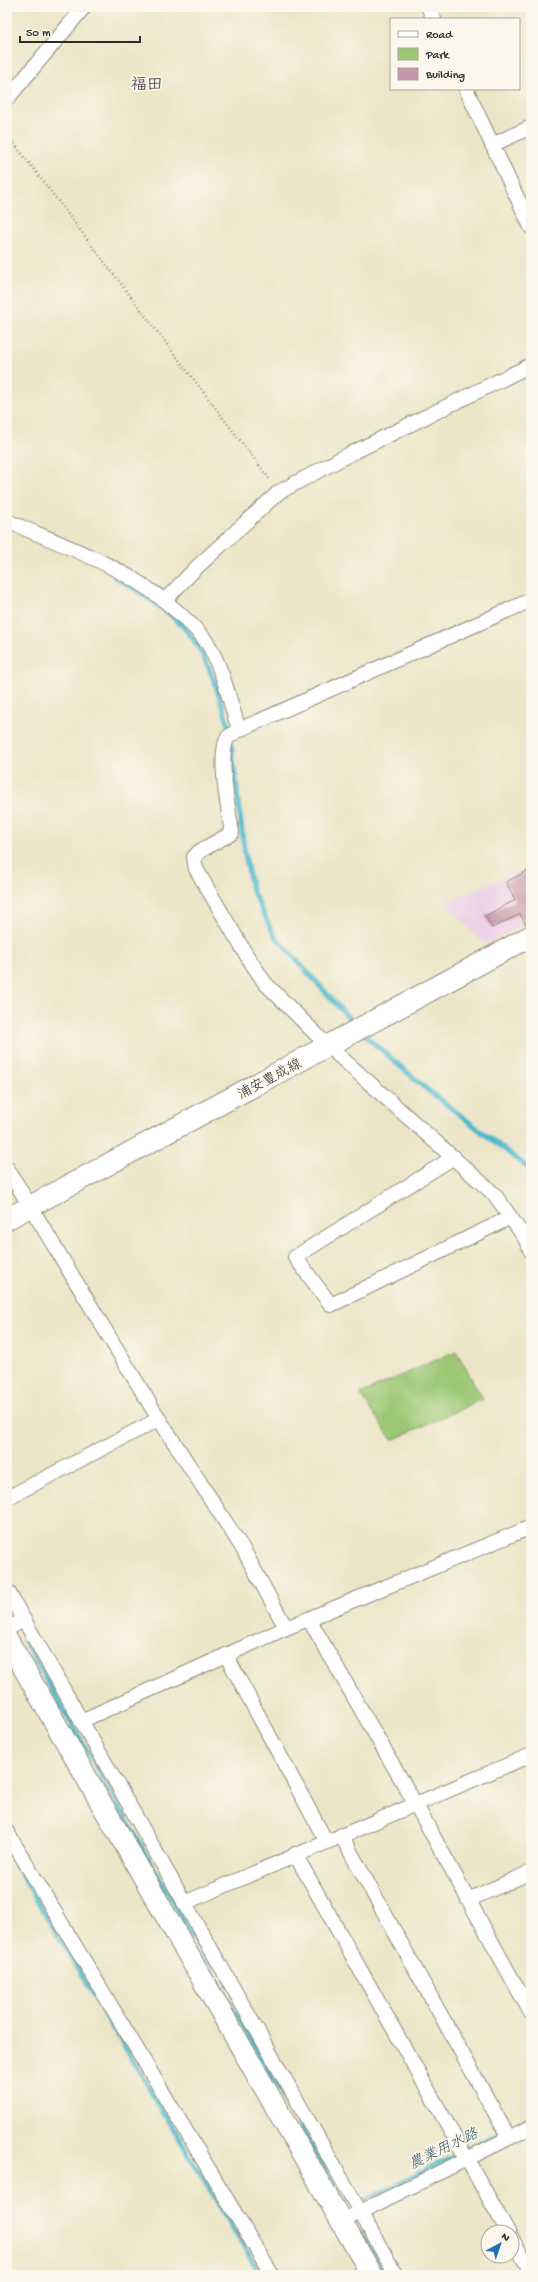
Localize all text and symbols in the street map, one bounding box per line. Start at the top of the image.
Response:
scale bar [20,18,140,44]
legend [390,18,520,90]
text: 50 m [26,27,51,41]
text: Road [426,29,453,43]
text: Park [425,49,451,63]
text: Building [425,69,465,83]
district label: 福田 [131,76,163,96]
street label: 浦安豊成線 [235,1056,305,1104]
water label: 農業用水路 [406,2124,482,2174]
north arrow [480,2224,520,2264]
text: N [499,2231,512,2245]

